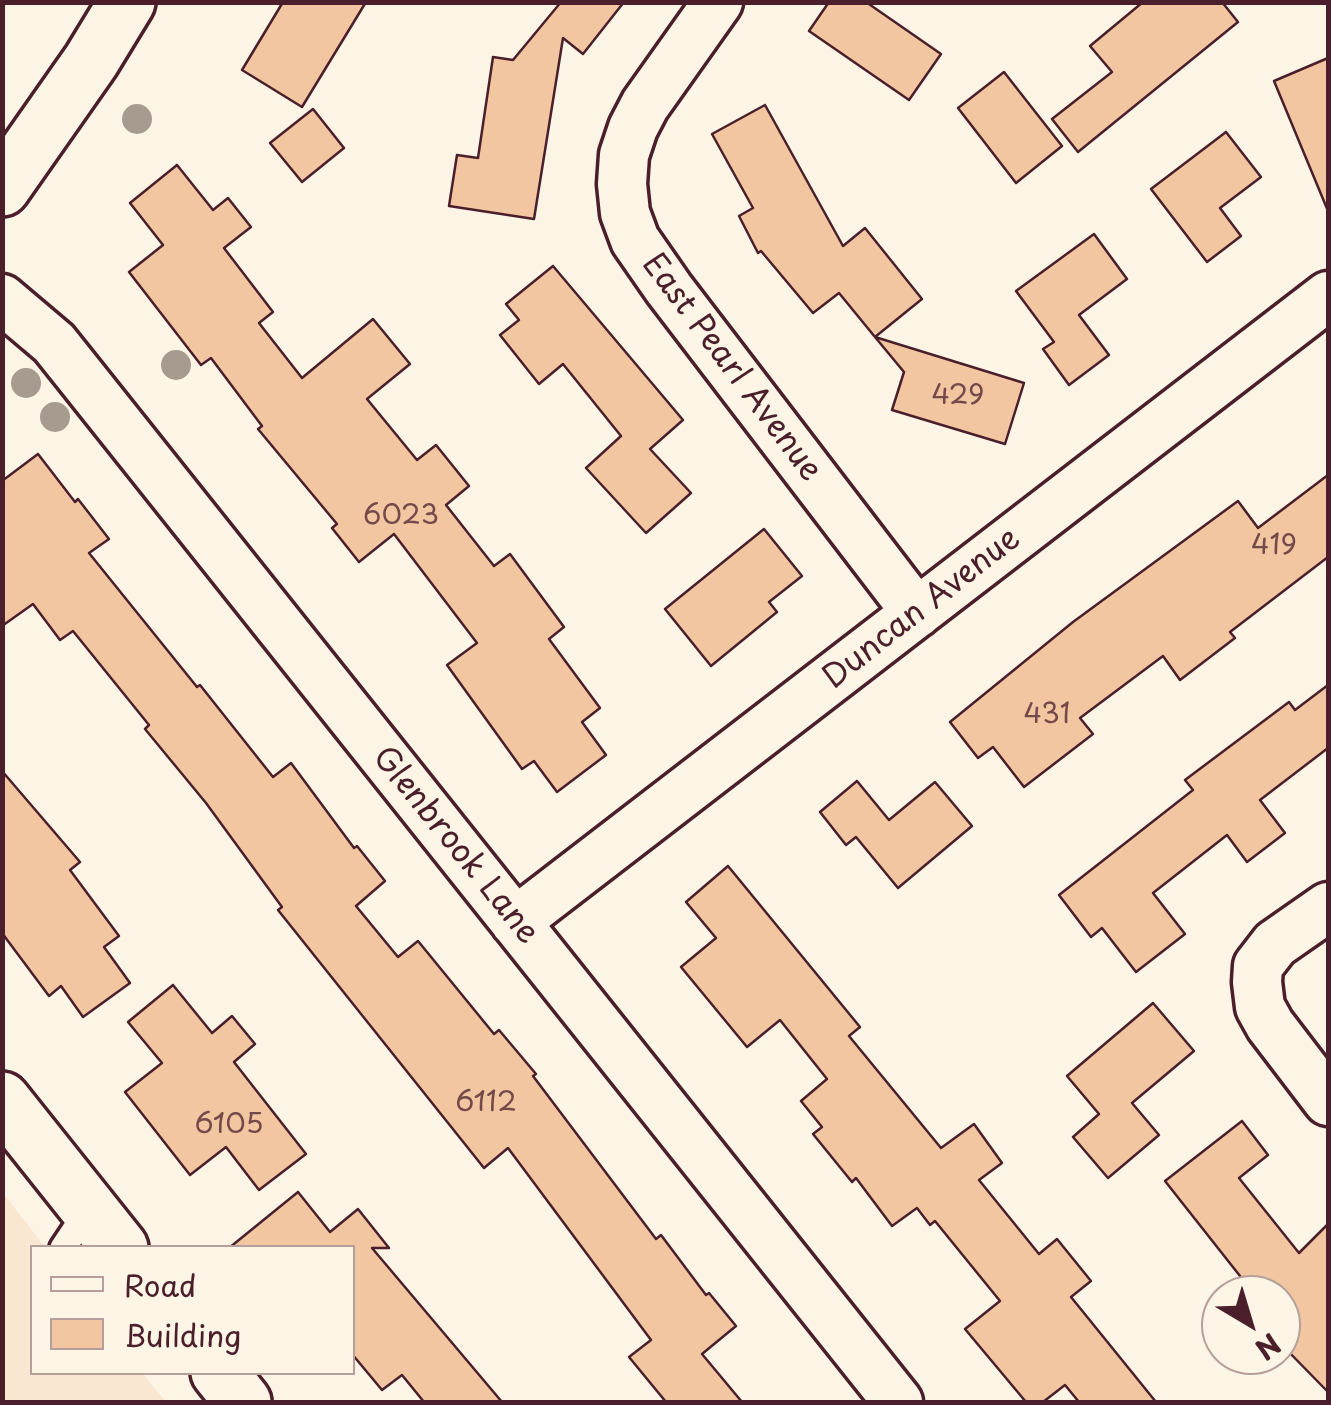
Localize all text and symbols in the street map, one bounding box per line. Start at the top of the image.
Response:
street label: East Pearl Avenue [633,247,829,489]
house number: 429 [931,379,985,413]
house number: 6023 [363,499,439,533]
street label: Duncan Avenue [816,520,1028,698]
house number: 419 [1251,529,1297,563]
house number: 431 [1024,698,1070,732]
street label: Glenbrook Lane [364,739,546,953]
house number: 6112 [455,1086,517,1120]
house number: 6105 [195,1108,263,1142]
legend [30,1245,355,1375]
text: Road [124,1262,197,1307]
north arrow [1201,1275,1301,1375]
text: Building [124,1312,241,1357]
text: N [1247,1324,1291,1371]

